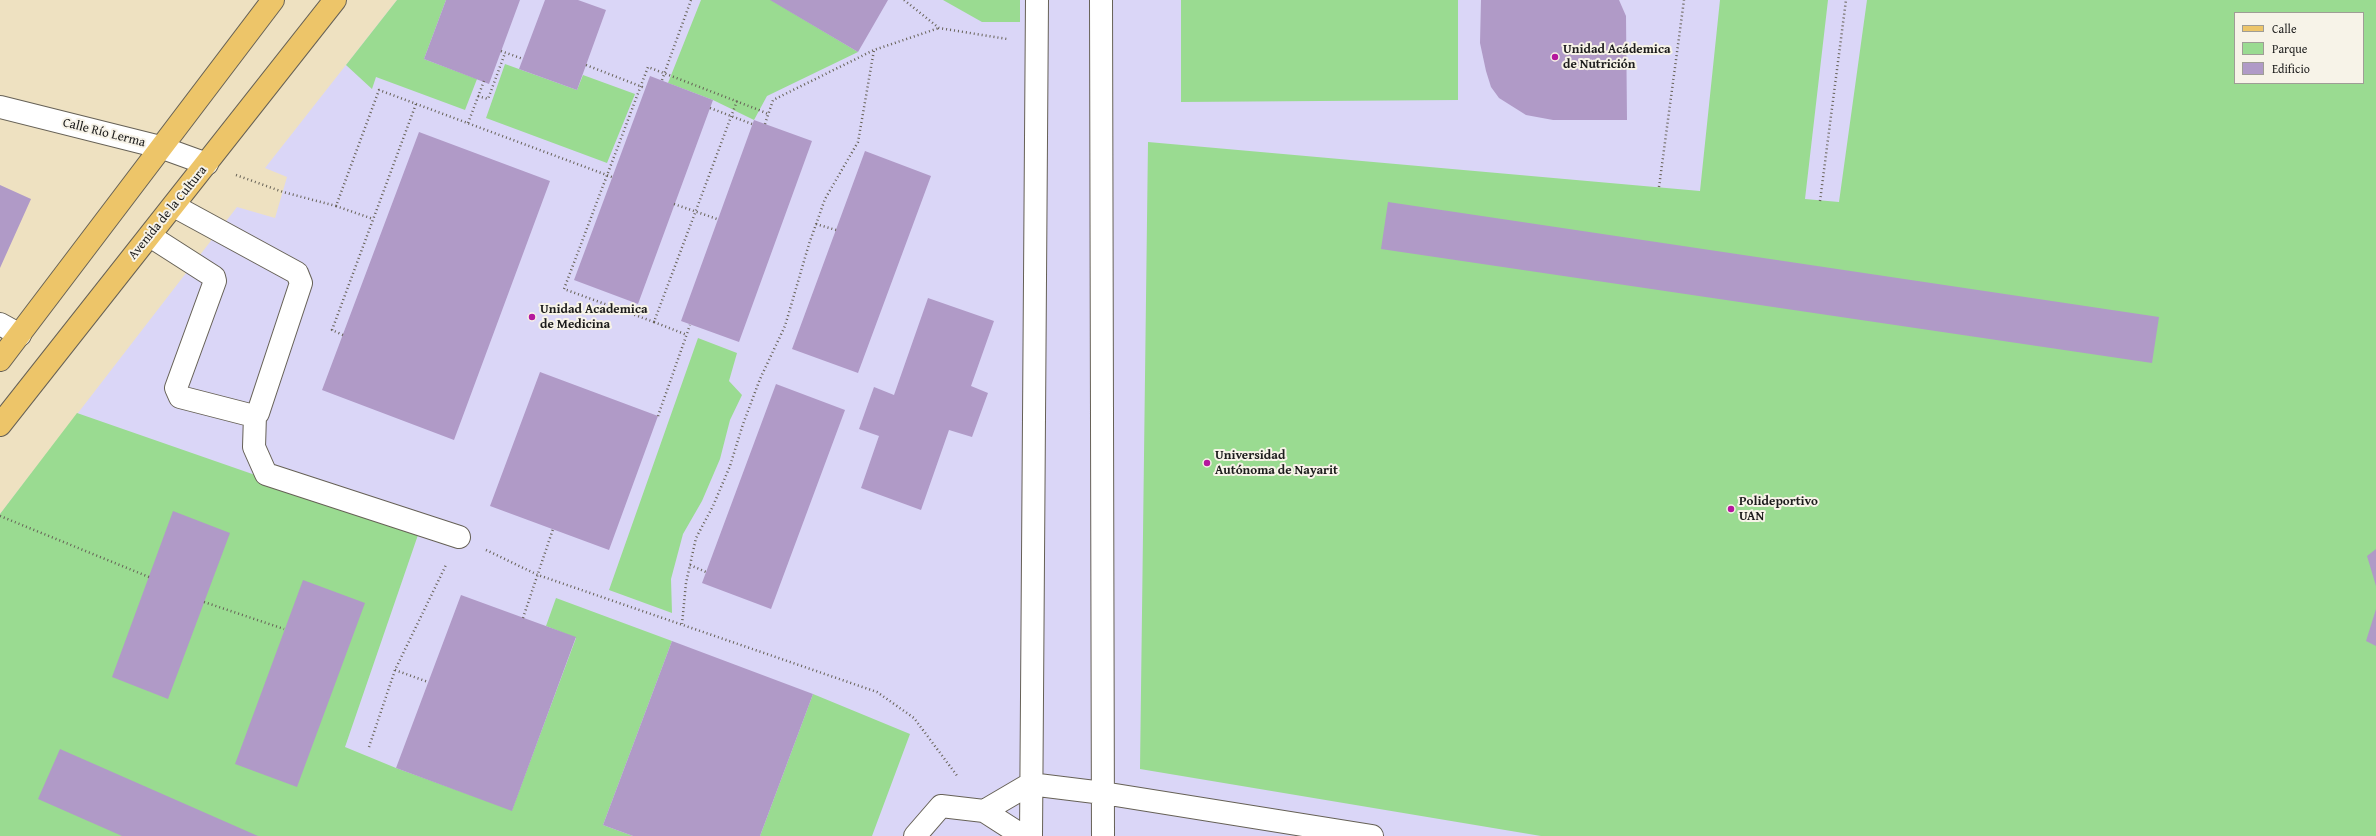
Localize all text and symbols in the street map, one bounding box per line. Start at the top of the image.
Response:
legend [2234,12,2364,84]
text: Calle [2272,20,2297,37]
text: Parque [2272,40,2307,57]
place label: Unidad Acádemica de Nutrición [1563,42,1671,73]
marker: Unidad Acádemica de Nutrición [1550,52,1560,62]
text: Edificio [2272,60,2310,77]
street label: Calle Río Lerma [61,115,147,151]
street label: Avenida de la Cultura [126,163,210,263]
place label: Unidad Academica de Medicina [540,302,648,333]
marker: Unidad Academica de Medicina [527,312,537,322]
place label: Universidad Autónoma de Nayarit [1215,448,1338,479]
marker: Universidad Autónoma de Nayarit [1202,458,1212,468]
place label: Polideportivo UAN [1739,494,1818,525]
marker: Polideportivo UAN [1726,504,1736,514]

